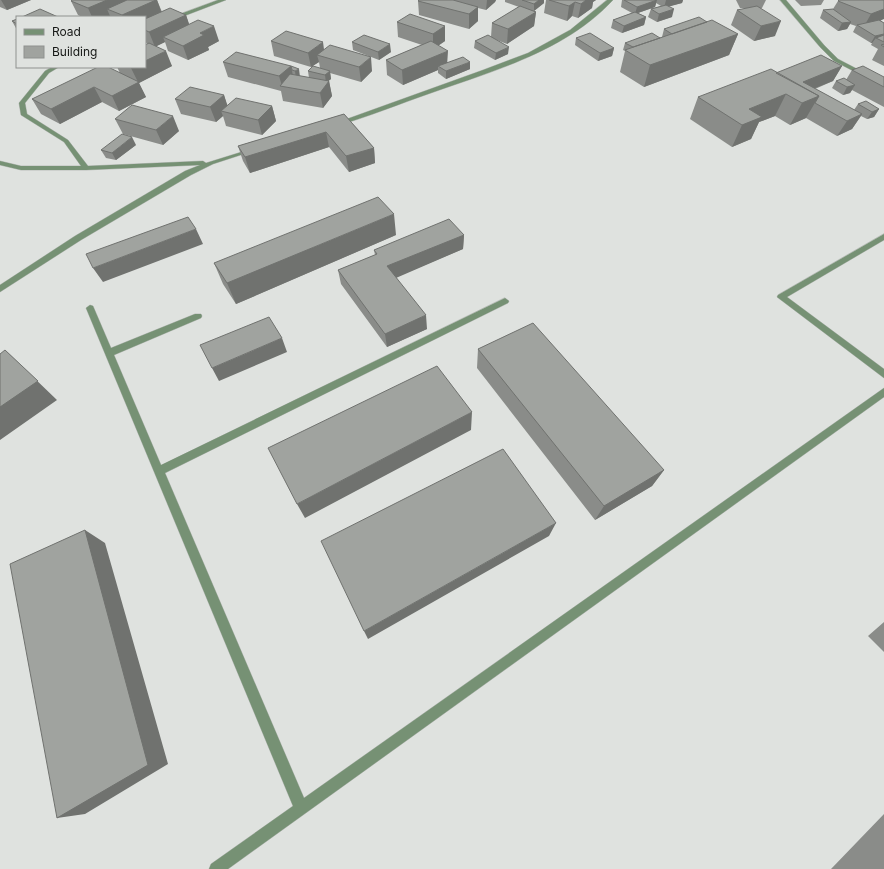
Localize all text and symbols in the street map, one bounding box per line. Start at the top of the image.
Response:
legend [16,16,146,68]
text: Road [52,24,81,39]
text: Building [52,44,97,59]

